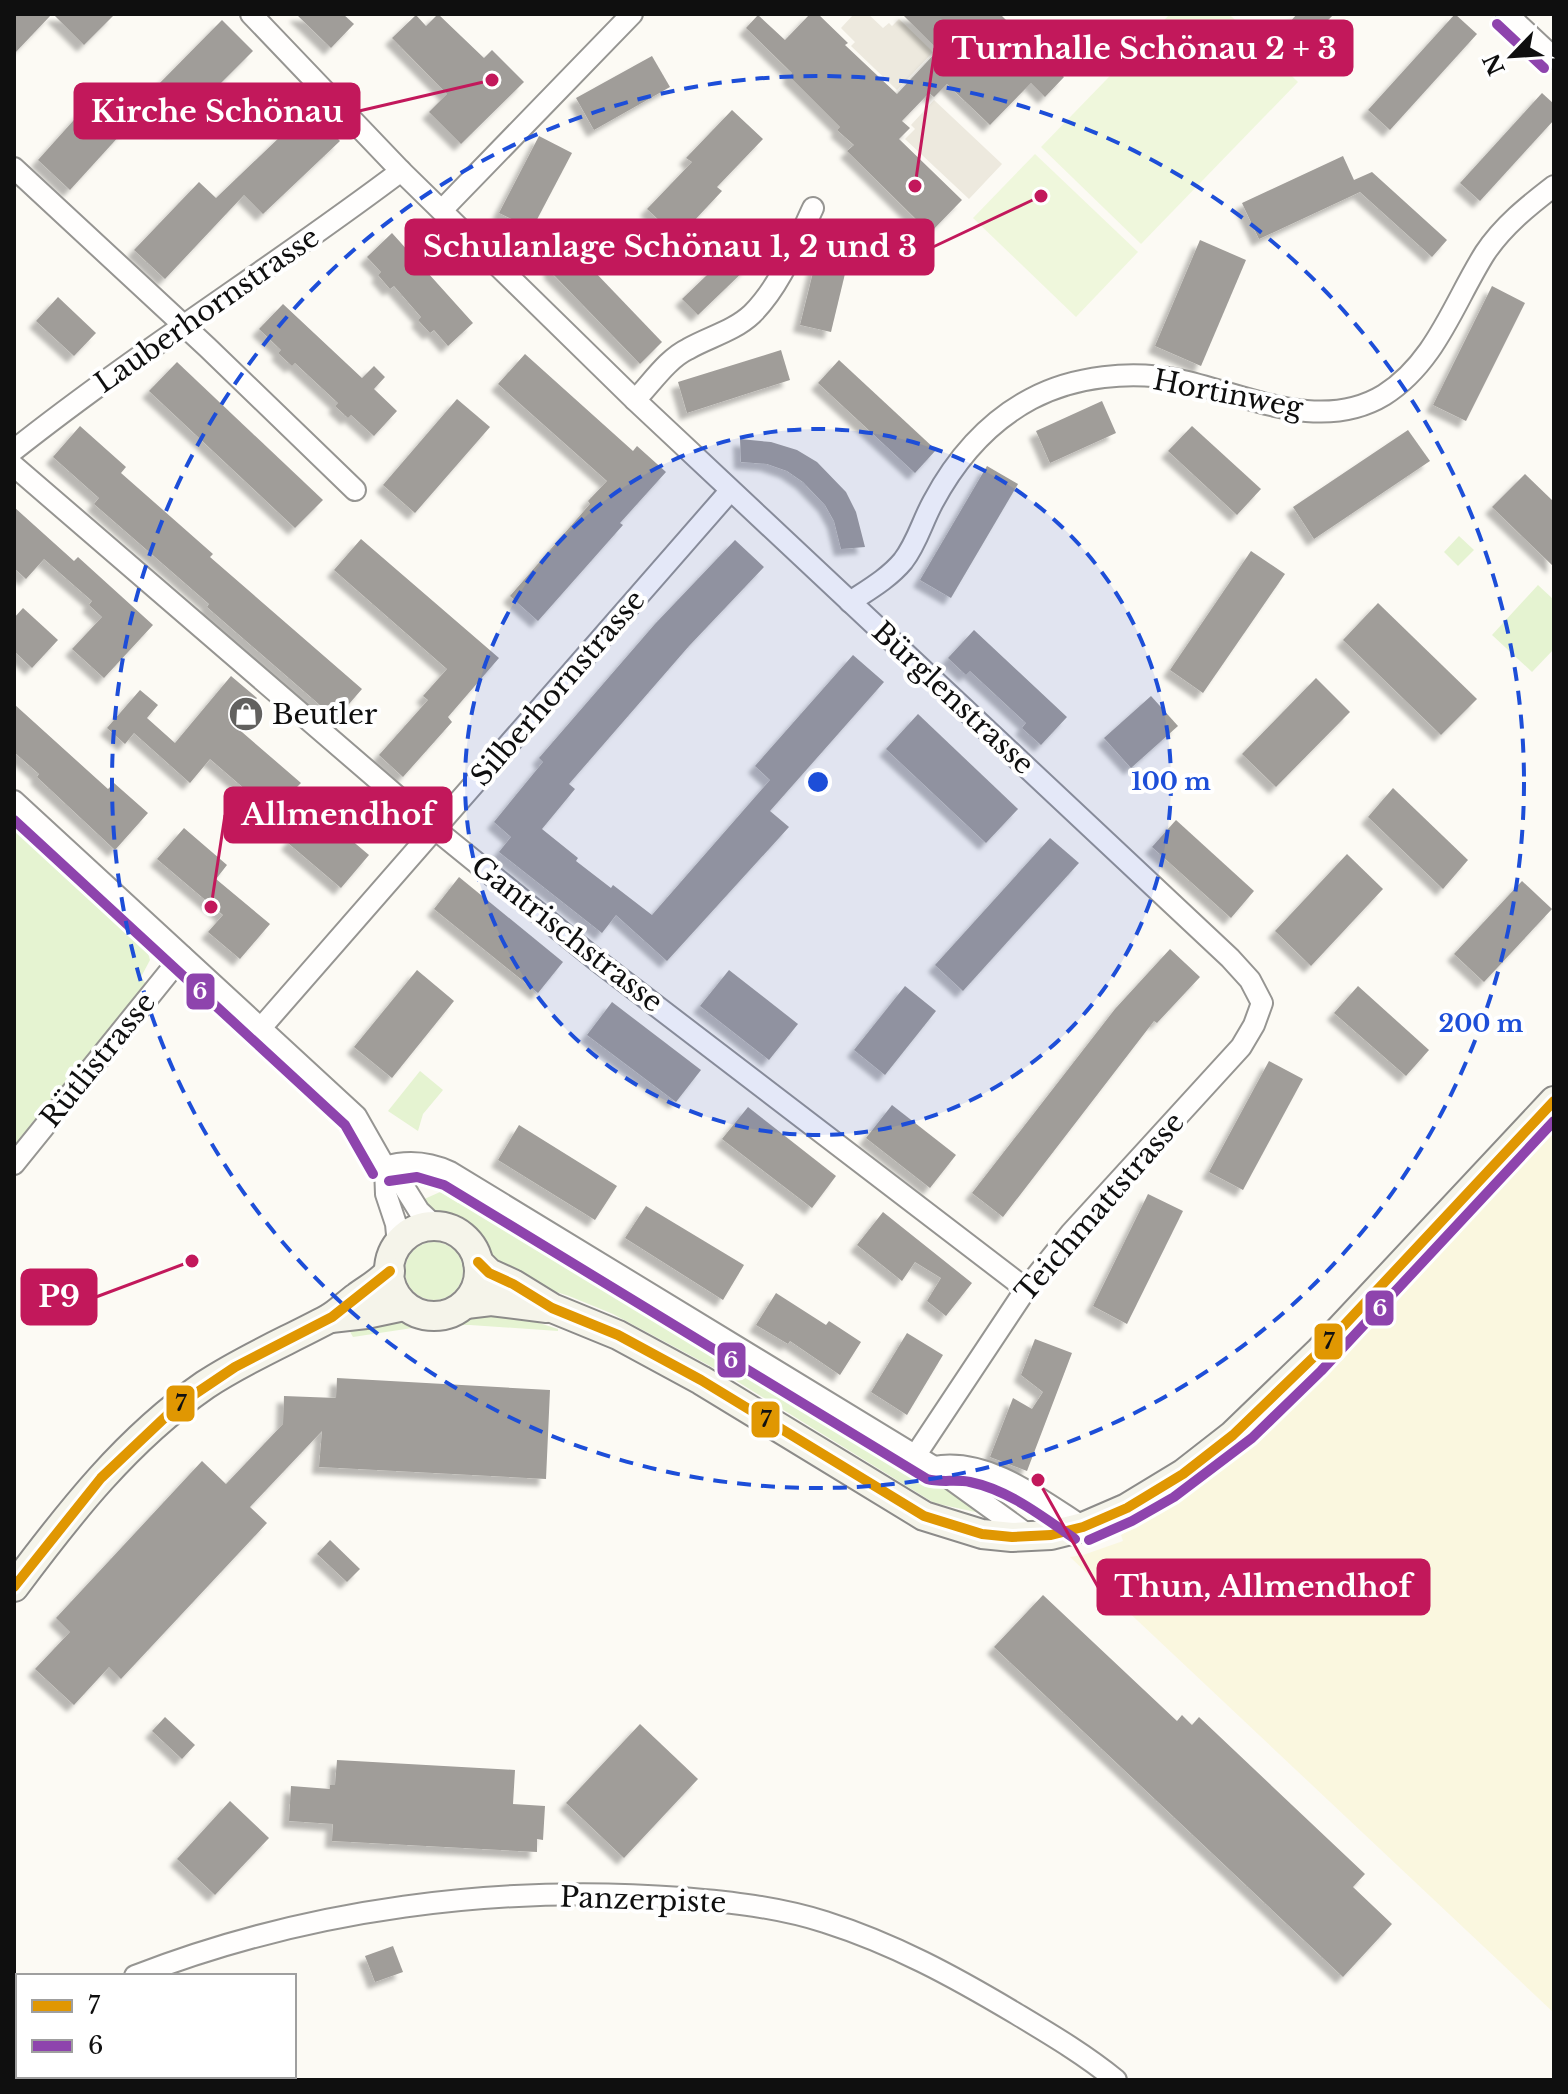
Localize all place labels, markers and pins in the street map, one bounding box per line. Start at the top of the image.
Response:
callout: Turnhalle Schönau 2 + 3 [935,21,1352,75]
callout: Kirche Schönau [75,84,359,138]
callout: Schulanlage Schönau 1, 2 und 3 [406,220,933,274]
shop icon: Beutler [227,695,265,733]
place label: Beutler [272,697,378,732]
centre of rings [804,768,832,796]
callout: Allmendhof [225,788,451,842]
callout: P9 [22,1270,96,1324]
callout: Thun, Allmendhof [1098,1560,1429,1614]

